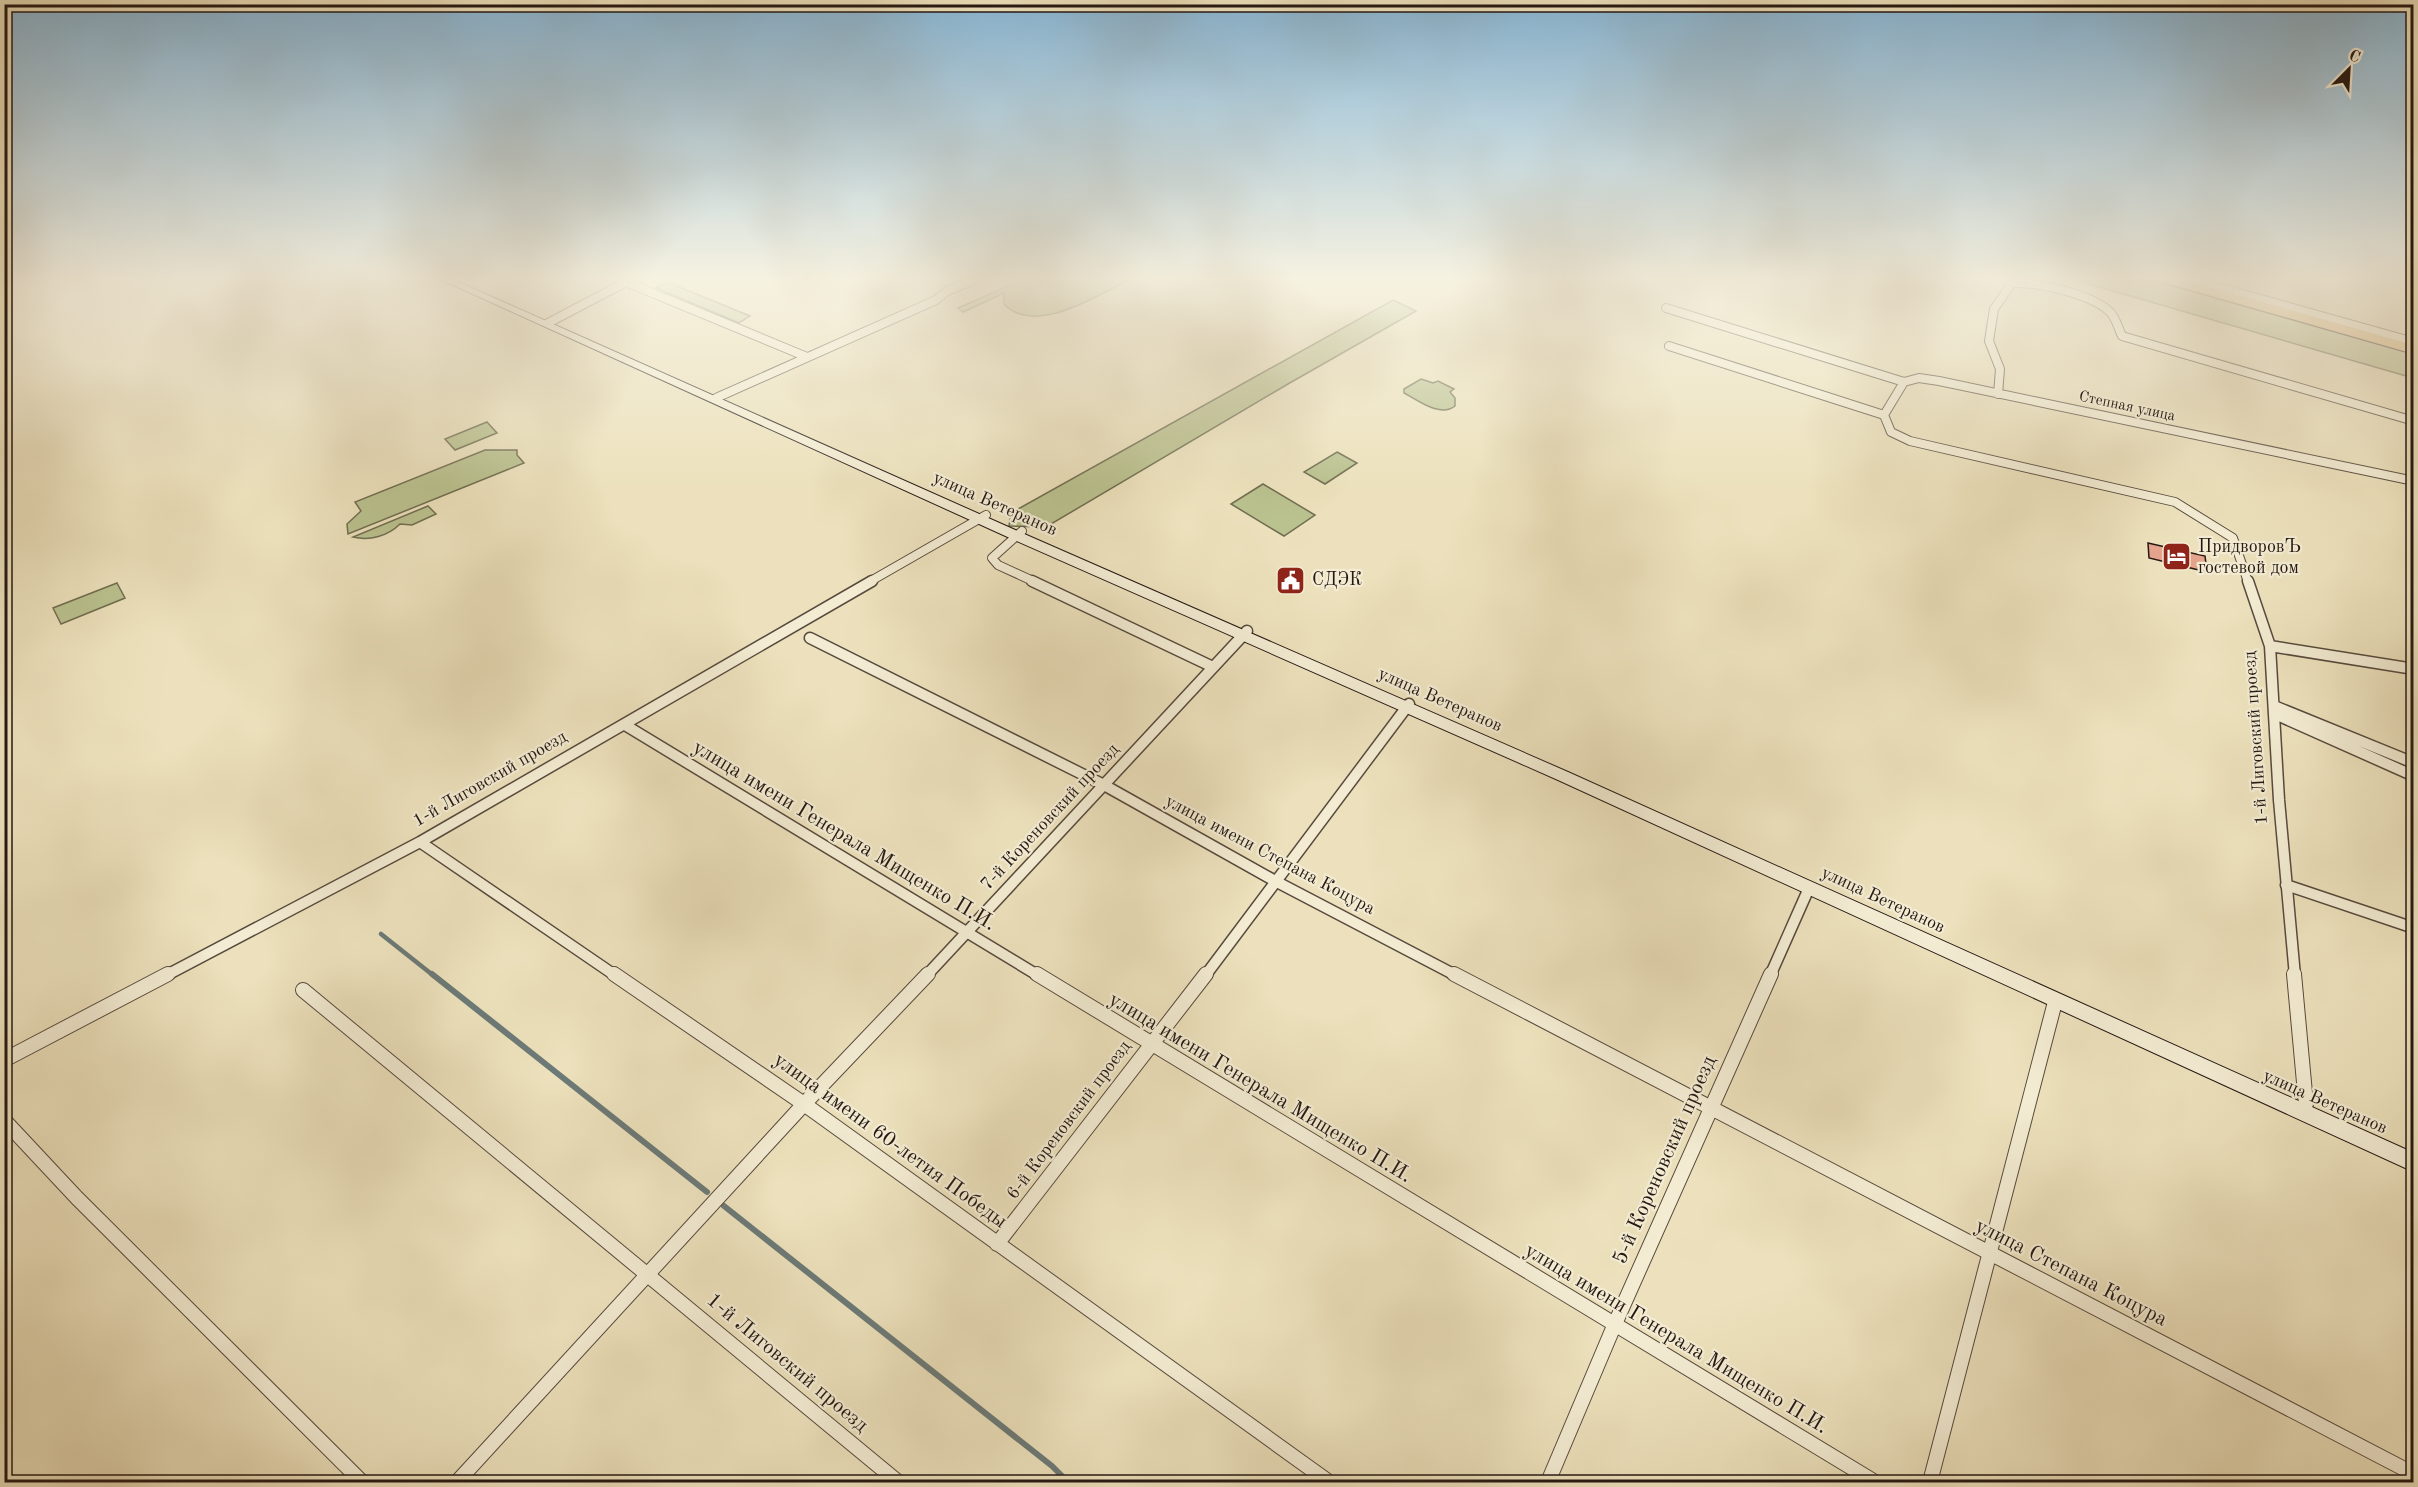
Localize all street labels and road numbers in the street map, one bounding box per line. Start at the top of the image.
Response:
street label: Степная улица [2077,389,2177,425]
street label: улица Ветеранов [930,468,1060,540]
street label: 1-й Лиговский проезд [2241,650,2271,826]
street label: улица Ветеранов [1375,664,1505,736]
street label: 1-й Лиговский проезд [410,728,570,830]
street label: улица имени Генерала Мищенко П.И. [689,737,999,935]
street label: 7-й Кореновский проезд [978,740,1123,894]
street label: улица имени Степана Коцура [1162,792,1378,918]
street label: улица Ветеранов [1818,863,1948,937]
street label: улица имени Генерала Мищенко П.И. [1105,989,1415,1187]
street label: 6-й Кореновский проезд [1004,1037,1134,1203]
street label: улица имени 60-летия Победы [769,1049,1011,1233]
street label: 5-й Кореновский проезд [1610,1052,1721,1267]
street label: улица Ветеранов [2260,1066,2390,1138]
street label: улица Степана Коцура [1972,1215,2170,1331]
street label: улица имени Генерала Мищенко П.И. [1521,1240,1831,1438]
street label: 1-й Лиговский проезд [702,1290,872,1437]

